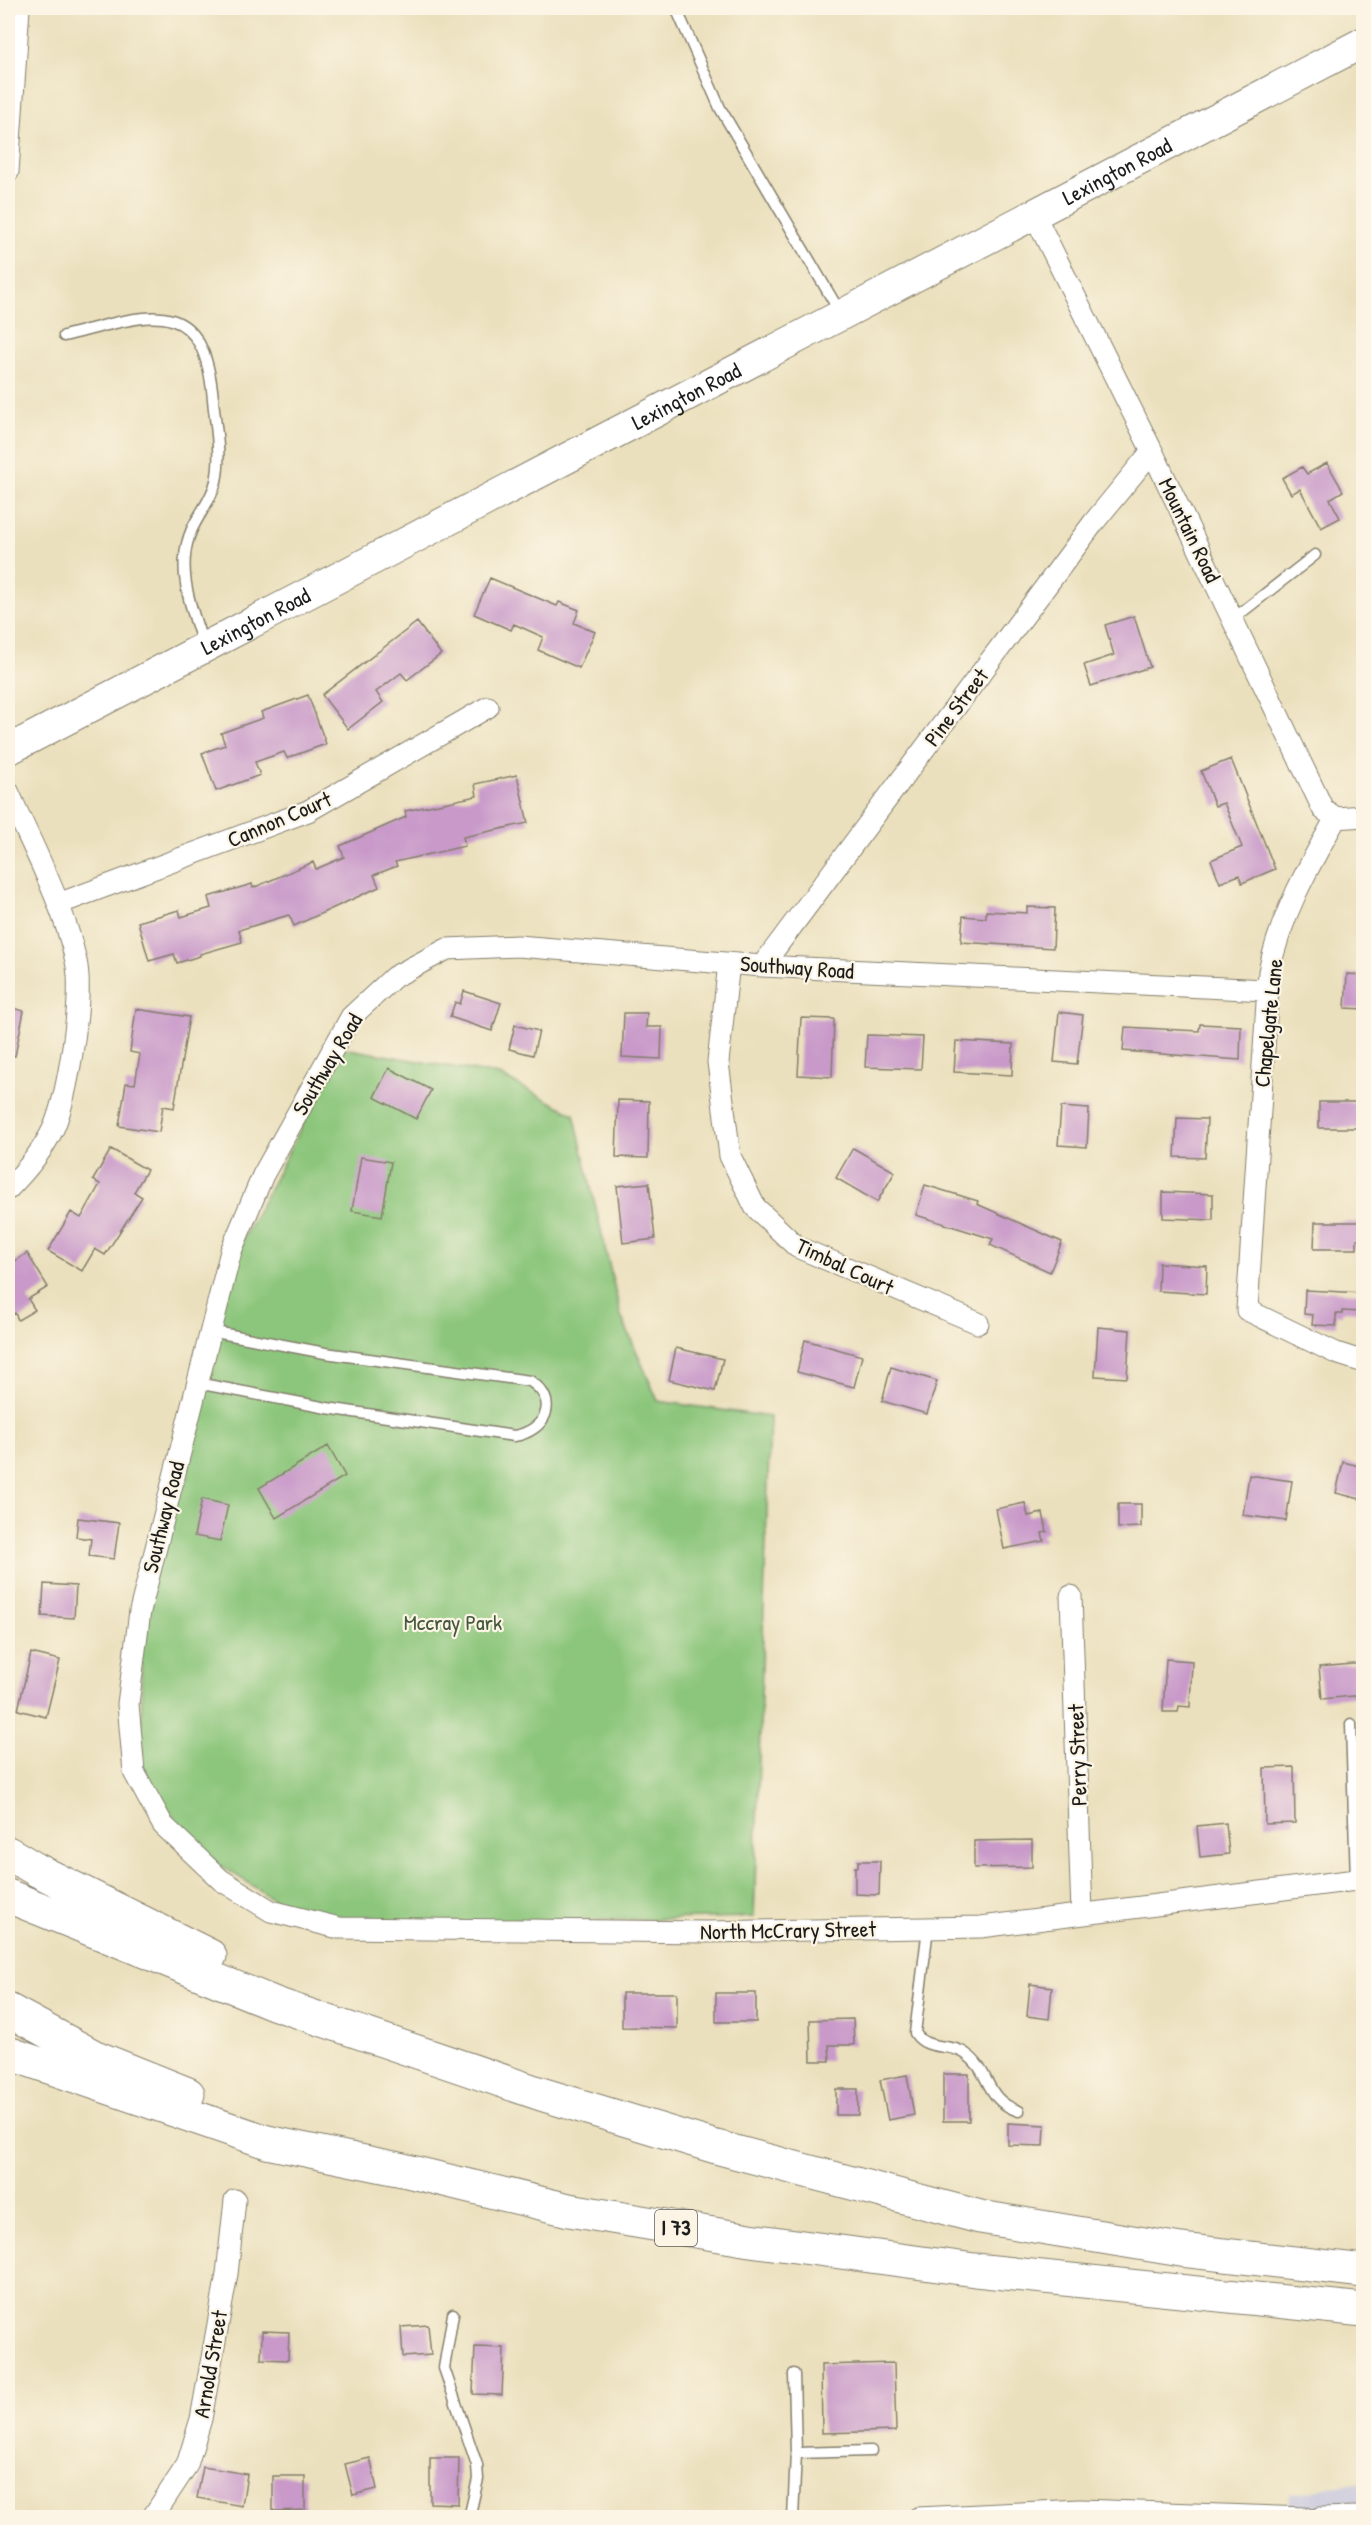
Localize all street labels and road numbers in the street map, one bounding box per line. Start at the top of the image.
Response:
street label: Lexington Road [1057,130,1177,212]
street label: Lexington Road [626,355,746,437]
street label: Mountain Road [1152,473,1228,588]
street label: Lexington Road [196,580,315,662]
street label: Pine Street [917,662,995,752]
street label: Cannon Court [222,783,336,854]
street label: Southway Road [739,948,855,986]
street label: Chapelgate Lane [1246,957,1290,1089]
street label: Southway Road [285,1007,369,1121]
street label: Timbal Court [791,1230,899,1302]
street label: Southway Road [135,1458,191,1576]
street label: Perry Street [1060,1703,1094,1806]
street label: North McCrary Street [700,1913,877,1947]
road number: I 73 [655,2210,697,2246]
street label: Arnold Street [186,2307,234,2420]

